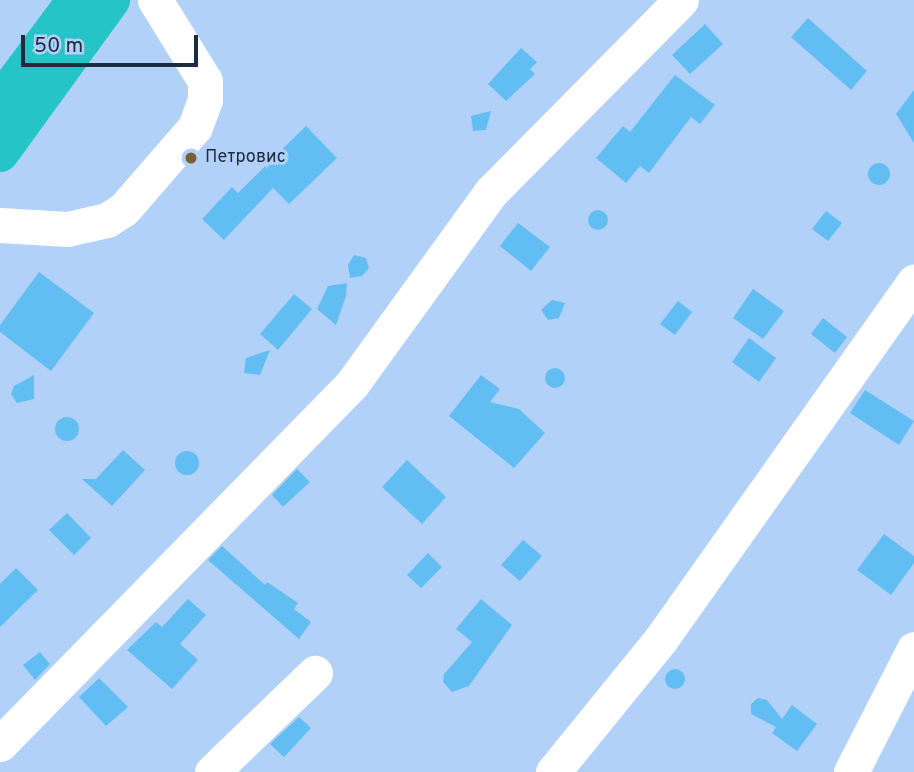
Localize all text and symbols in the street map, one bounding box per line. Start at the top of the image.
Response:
scale bar [24,21,201,65]
text: 50 m [34,33,83,60]
place label: Петровис [205,147,286,169]
marker: Петровис [183,150,199,166]

